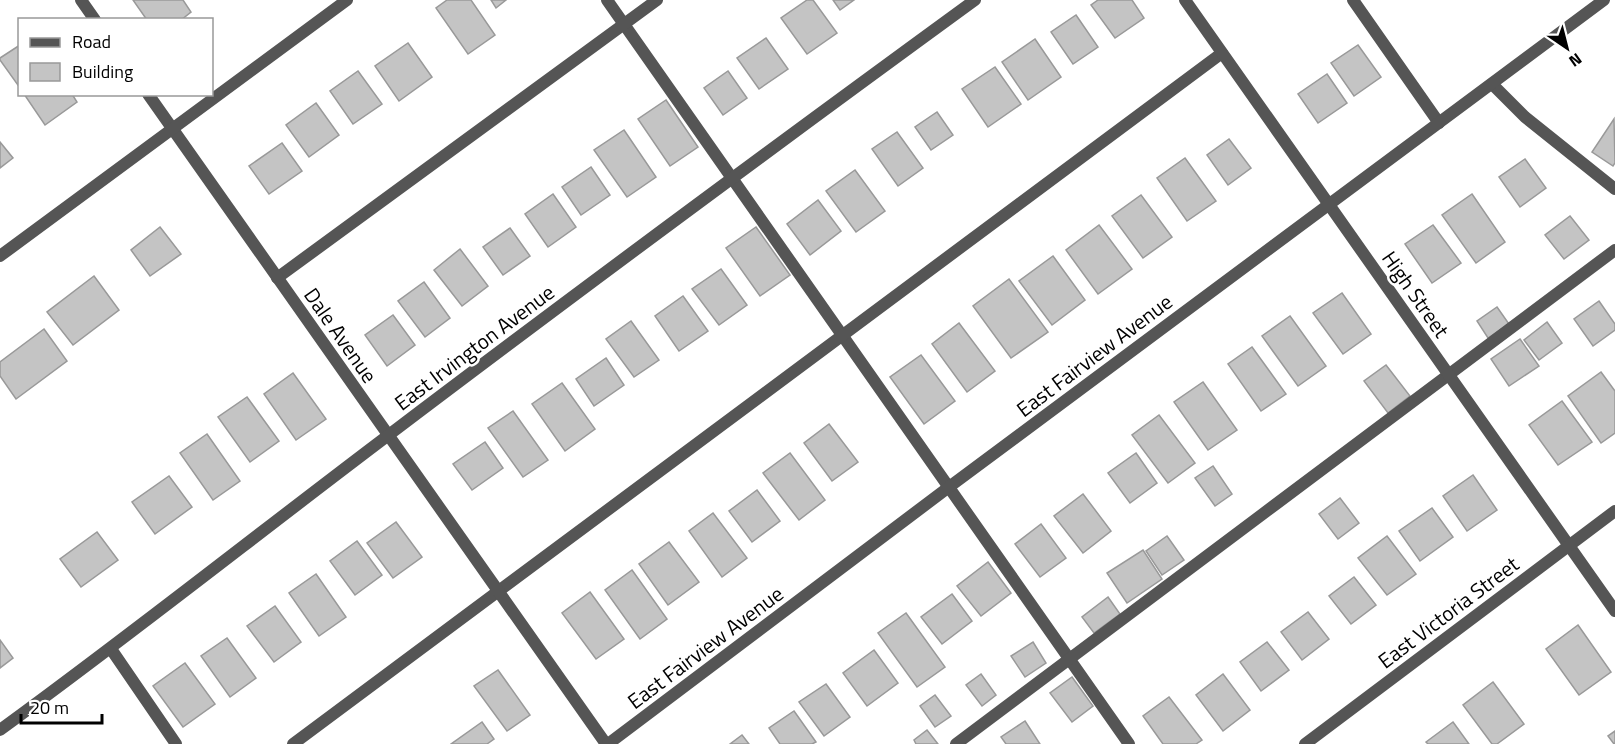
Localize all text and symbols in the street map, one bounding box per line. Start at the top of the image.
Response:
legend [18,18,213,96]
north arrow [1537,18,1597,78]
text: Road [72,28,111,55]
text: N [1564,47,1587,73]
text: Building [72,58,133,85]
street label: High Street [1374,244,1458,344]
street label: East Irvington Avenue [387,276,561,418]
street label: Dale Avenue [296,281,386,389]
street label: East Fairview Avenue [1009,286,1179,424]
street label: East Victoria Street [1371,548,1526,676]
street label: East Fairview Avenue [620,578,790,716]
scale bar [21,687,102,725]
text: 20 m [30,694,69,721]

